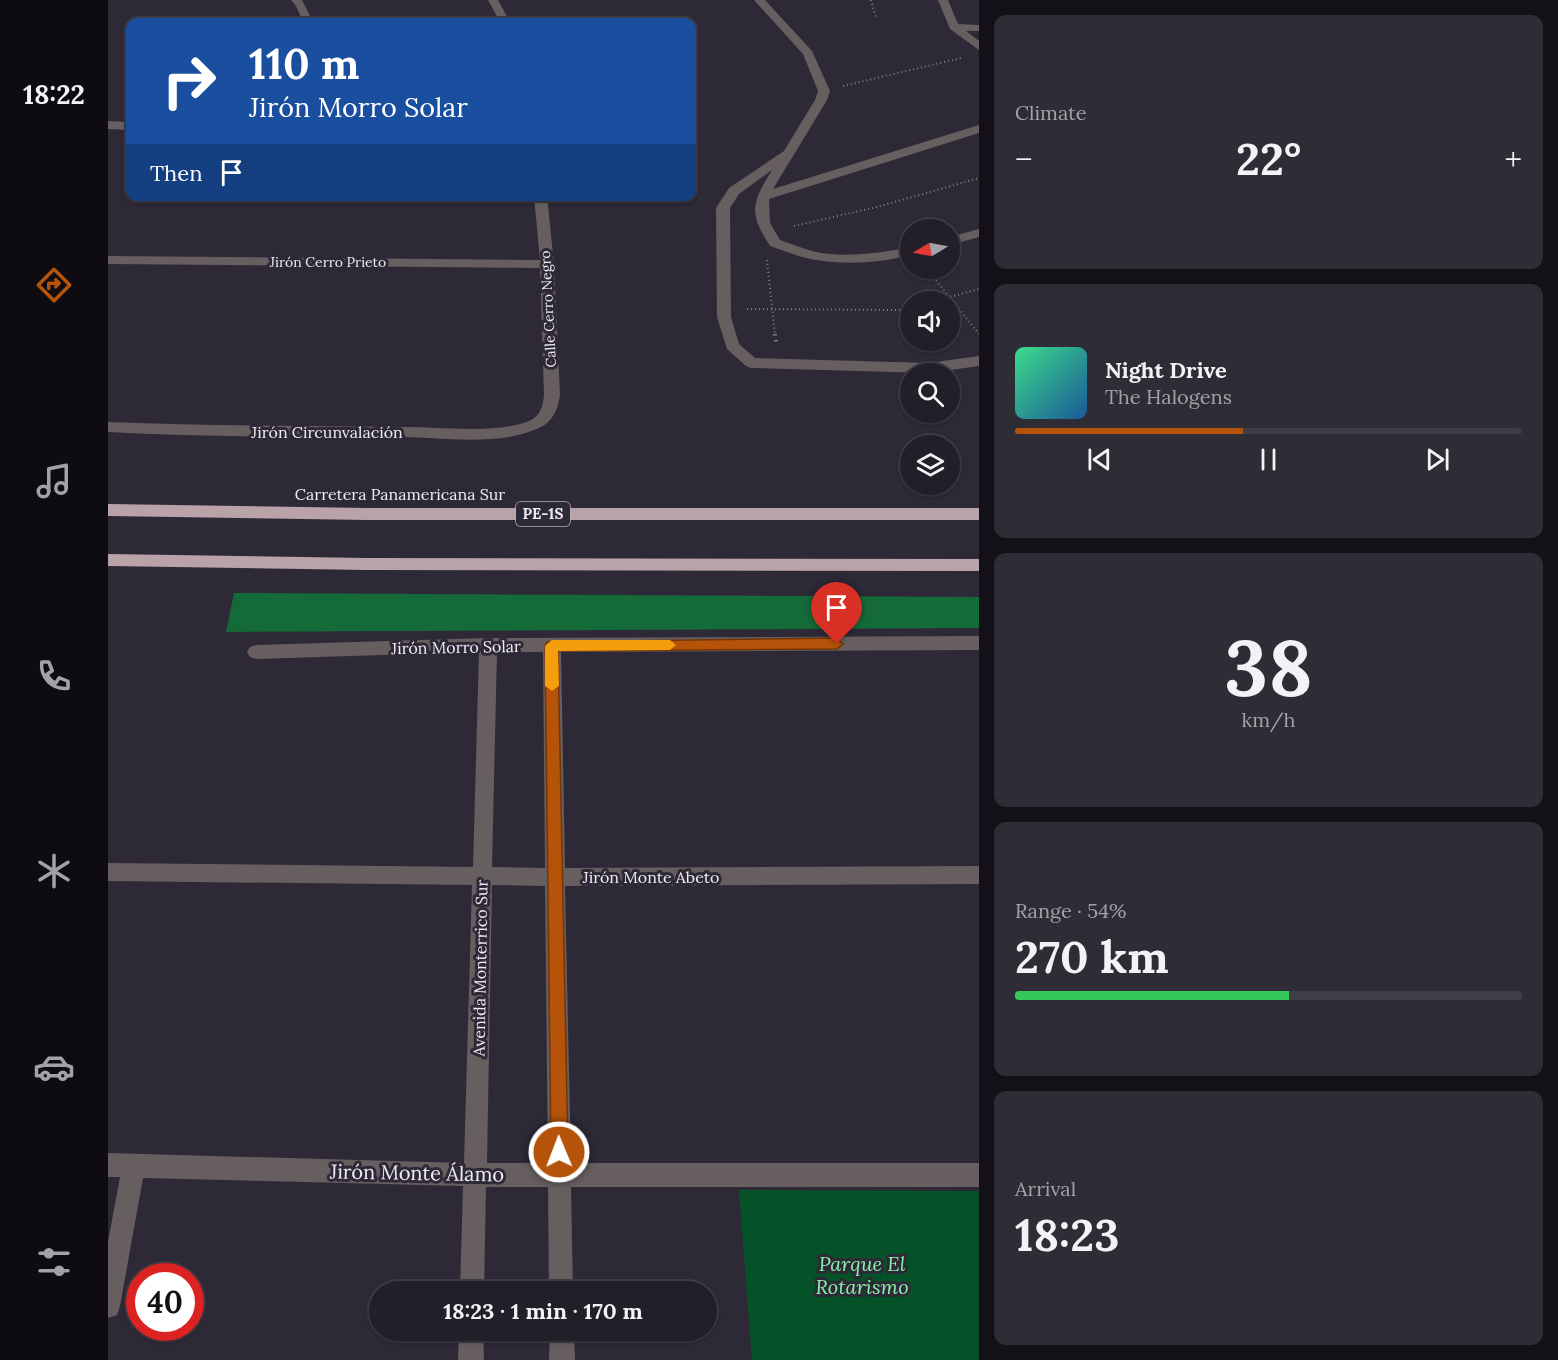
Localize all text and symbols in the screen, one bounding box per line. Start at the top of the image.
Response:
text: 110 m [249,37,360,91]
icon: right [150,42,228,120]
text: 18:22 [23,77,85,111]
text: Jirón Morro Solar [249,90,468,124]
text: Climate [1015,100,1087,125]
text: 22° [1236,130,1301,187]
text: − [1015,138,1033,180]
text: + [1504,138,1522,180]
icon: arrive [215,156,248,189]
text: Then [150,159,203,187]
north arrow [900,219,960,279]
map controls [900,219,960,495]
street label: Calle Cerro Negro [536,250,560,368]
street label: Jirón Cerro Prieto [269,253,386,271]
icon: directions [33,264,75,306]
button: sound [900,291,960,351]
text: Night Drive [1105,356,1227,384]
button: search [900,363,960,423]
text: The Halogens [1105,384,1232,409]
street label: Jirón Circunvalación [250,422,403,442]
button: layers [900,435,960,495]
icon: previous [1083,443,1116,476]
icon: pause [1252,443,1285,476]
icon: next [1421,443,1454,476]
icon: music [33,460,75,502]
street label: Carretera Panamericana Sur [295,484,505,504]
road number: PE-1S [516,502,570,526]
pin [811,582,862,644]
icon: arrive [820,591,853,624]
text: 38 [1224,618,1313,717]
street label: Jirón Morro Solar [390,636,521,658]
icon: phone [33,655,75,697]
text: km/h [1241,707,1296,732]
icon: climate [33,850,75,892]
street label: Jirón Monte Abeto [582,867,719,887]
street label: Avenida Monterrico Sur [468,879,492,1058]
text: Range · 54% [1015,898,1126,923]
text: 270 km [1015,928,1169,985]
icon: car [33,1046,75,1088]
position arrow [527,1120,591,1184]
street label: Jirón Monte Álamo [329,1158,504,1187]
text: Arrival [1015,1176,1076,1201]
text: 18:23 [1015,1206,1119,1263]
icon: filters [33,1241,75,1283]
park label: Parque El Rotarismo [815,1251,909,1299]
speed limit sign: 40 [126,1263,204,1341]
text: 18:23 · 1 min · 170 m [443,1297,643,1325]

